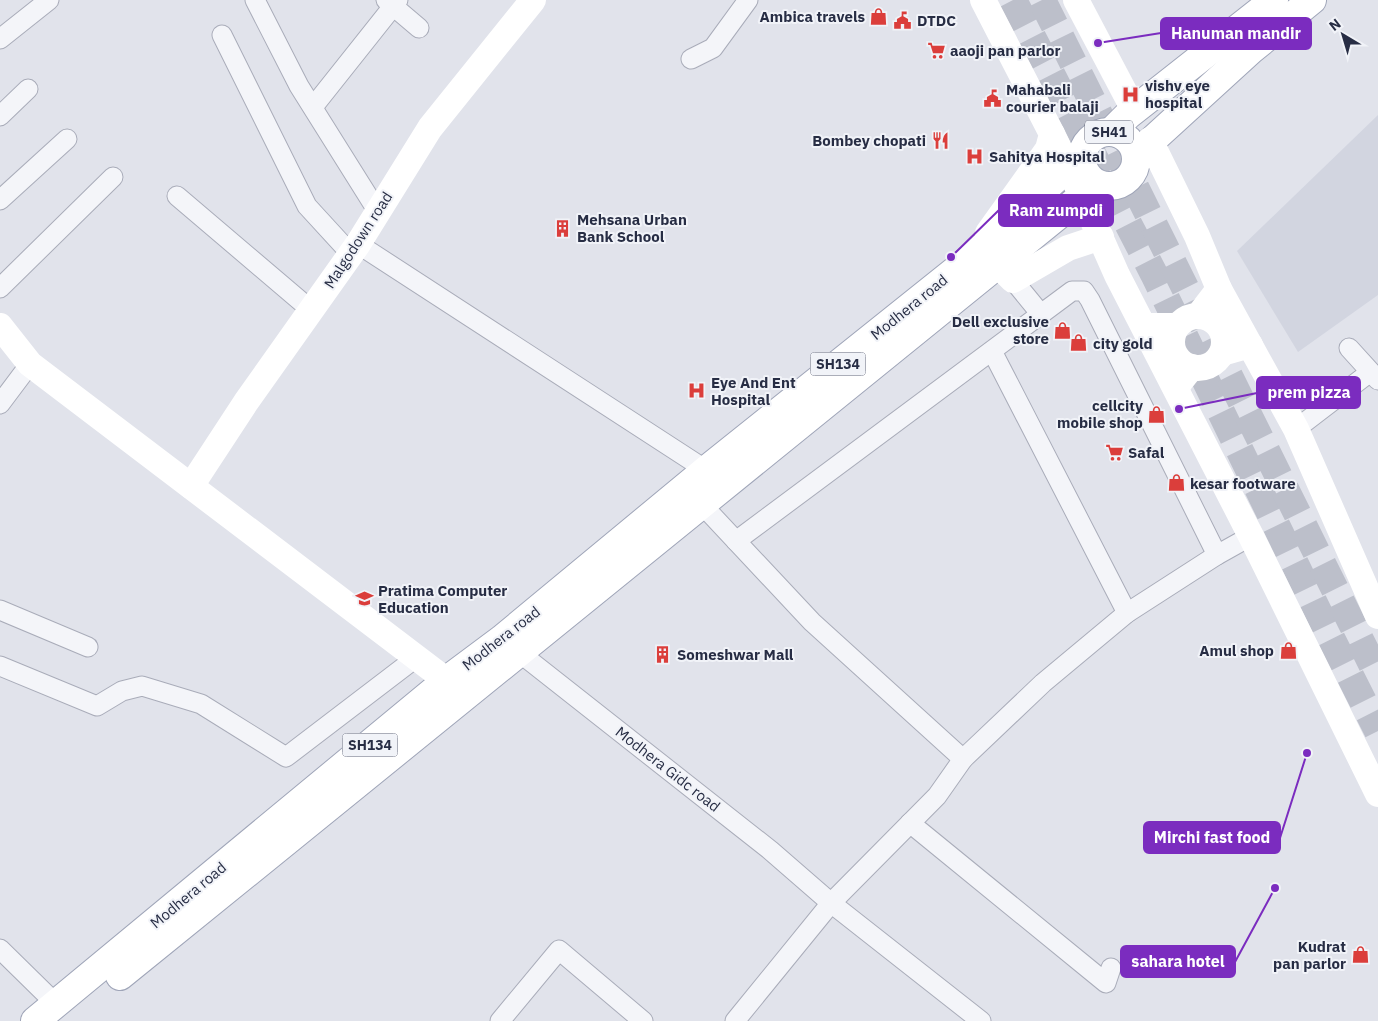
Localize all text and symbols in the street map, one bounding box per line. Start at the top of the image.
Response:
shop icon: Ambica travels [869,6,889,26]
place label: Ambica travels [760,7,865,26]
public building icon: DTDC [893,10,913,30]
north arrow [1318,10,1368,60]
place label: DTDC [917,11,956,30]
text: N [1325,15,1345,35]
callout: Hanuman mandir [1161,18,1311,49]
text: Hanuman mandir [1171,23,1302,43]
supermarket icon: aaoji pan parlor [926,40,946,60]
place label: aaoji pan parlor [950,41,1061,60]
place label: vishv eye hospital [1145,76,1210,112]
place label: Mahabali courier balaji [1006,80,1099,116]
hospital icon: vishv eye hospital [1121,84,1141,104]
public building icon: Mahabali courier balaji [982,88,1002,108]
road number: SH41 [1085,120,1133,144]
restaurant icon: Bombey chopati [930,130,950,150]
place label: Bombey chopati [812,131,926,150]
hospital icon: Sahitya Hospital [965,146,985,166]
place label: Sahitya Hospital [989,147,1105,166]
street label: Malgodown road [320,188,396,292]
callout: Ram zumpdi [999,195,1113,226]
text: Ram zumpdi [1009,200,1103,220]
place label: Mehsana Urban Bank School [577,210,687,246]
building icon: Mehsana Urban Bank School [553,218,573,238]
street label: Modhera road [867,270,951,344]
place label: Dell exclusive store [952,312,1049,348]
shop icon: Dell exclusive store [1053,320,1073,340]
shop icon: city gold [1069,333,1089,353]
place label: city gold [1093,334,1153,353]
road number: SH134 [810,352,866,376]
place label: Eye And Ent Hospital [711,373,796,409]
callout: prem pizza [1257,377,1360,408]
hospital icon: Eye And Ent Hospital [687,381,707,401]
text: prem pizza [1267,382,1351,402]
place label: cellcity mobile shop [1057,396,1143,432]
shop icon: cellcity mobile shop [1147,404,1167,424]
supermarket icon: Safal [1104,442,1124,462]
place label: Safal [1128,443,1165,462]
shop icon: kesar footware [1166,473,1186,493]
place label: kesar footware [1190,474,1296,493]
place label: Pratima Computer Education [378,581,507,617]
school or university icon: Pratima Computer Education [354,589,374,609]
street label: Modhera road [458,602,544,674]
shop icon: Amul shop [1278,640,1298,660]
place label: Amul shop [1199,641,1274,660]
building icon: Someshwar Mall [653,644,673,664]
place label: Someshwar Mall [677,645,794,664]
street label: Modhera Gidc road [612,722,724,816]
road number: SH134 [342,734,398,756]
callout: Mirchi fast food [1144,822,1280,853]
text: Mirchi fast food [1154,827,1270,847]
street label: Modhera road [146,858,230,932]
place label: Kudrat pan parlor [1273,937,1346,973]
shop icon: Kudrat pan parlor [1350,945,1370,965]
callout: sahara hotel [1121,946,1235,977]
text: sahara hotel [1131,951,1225,971]

